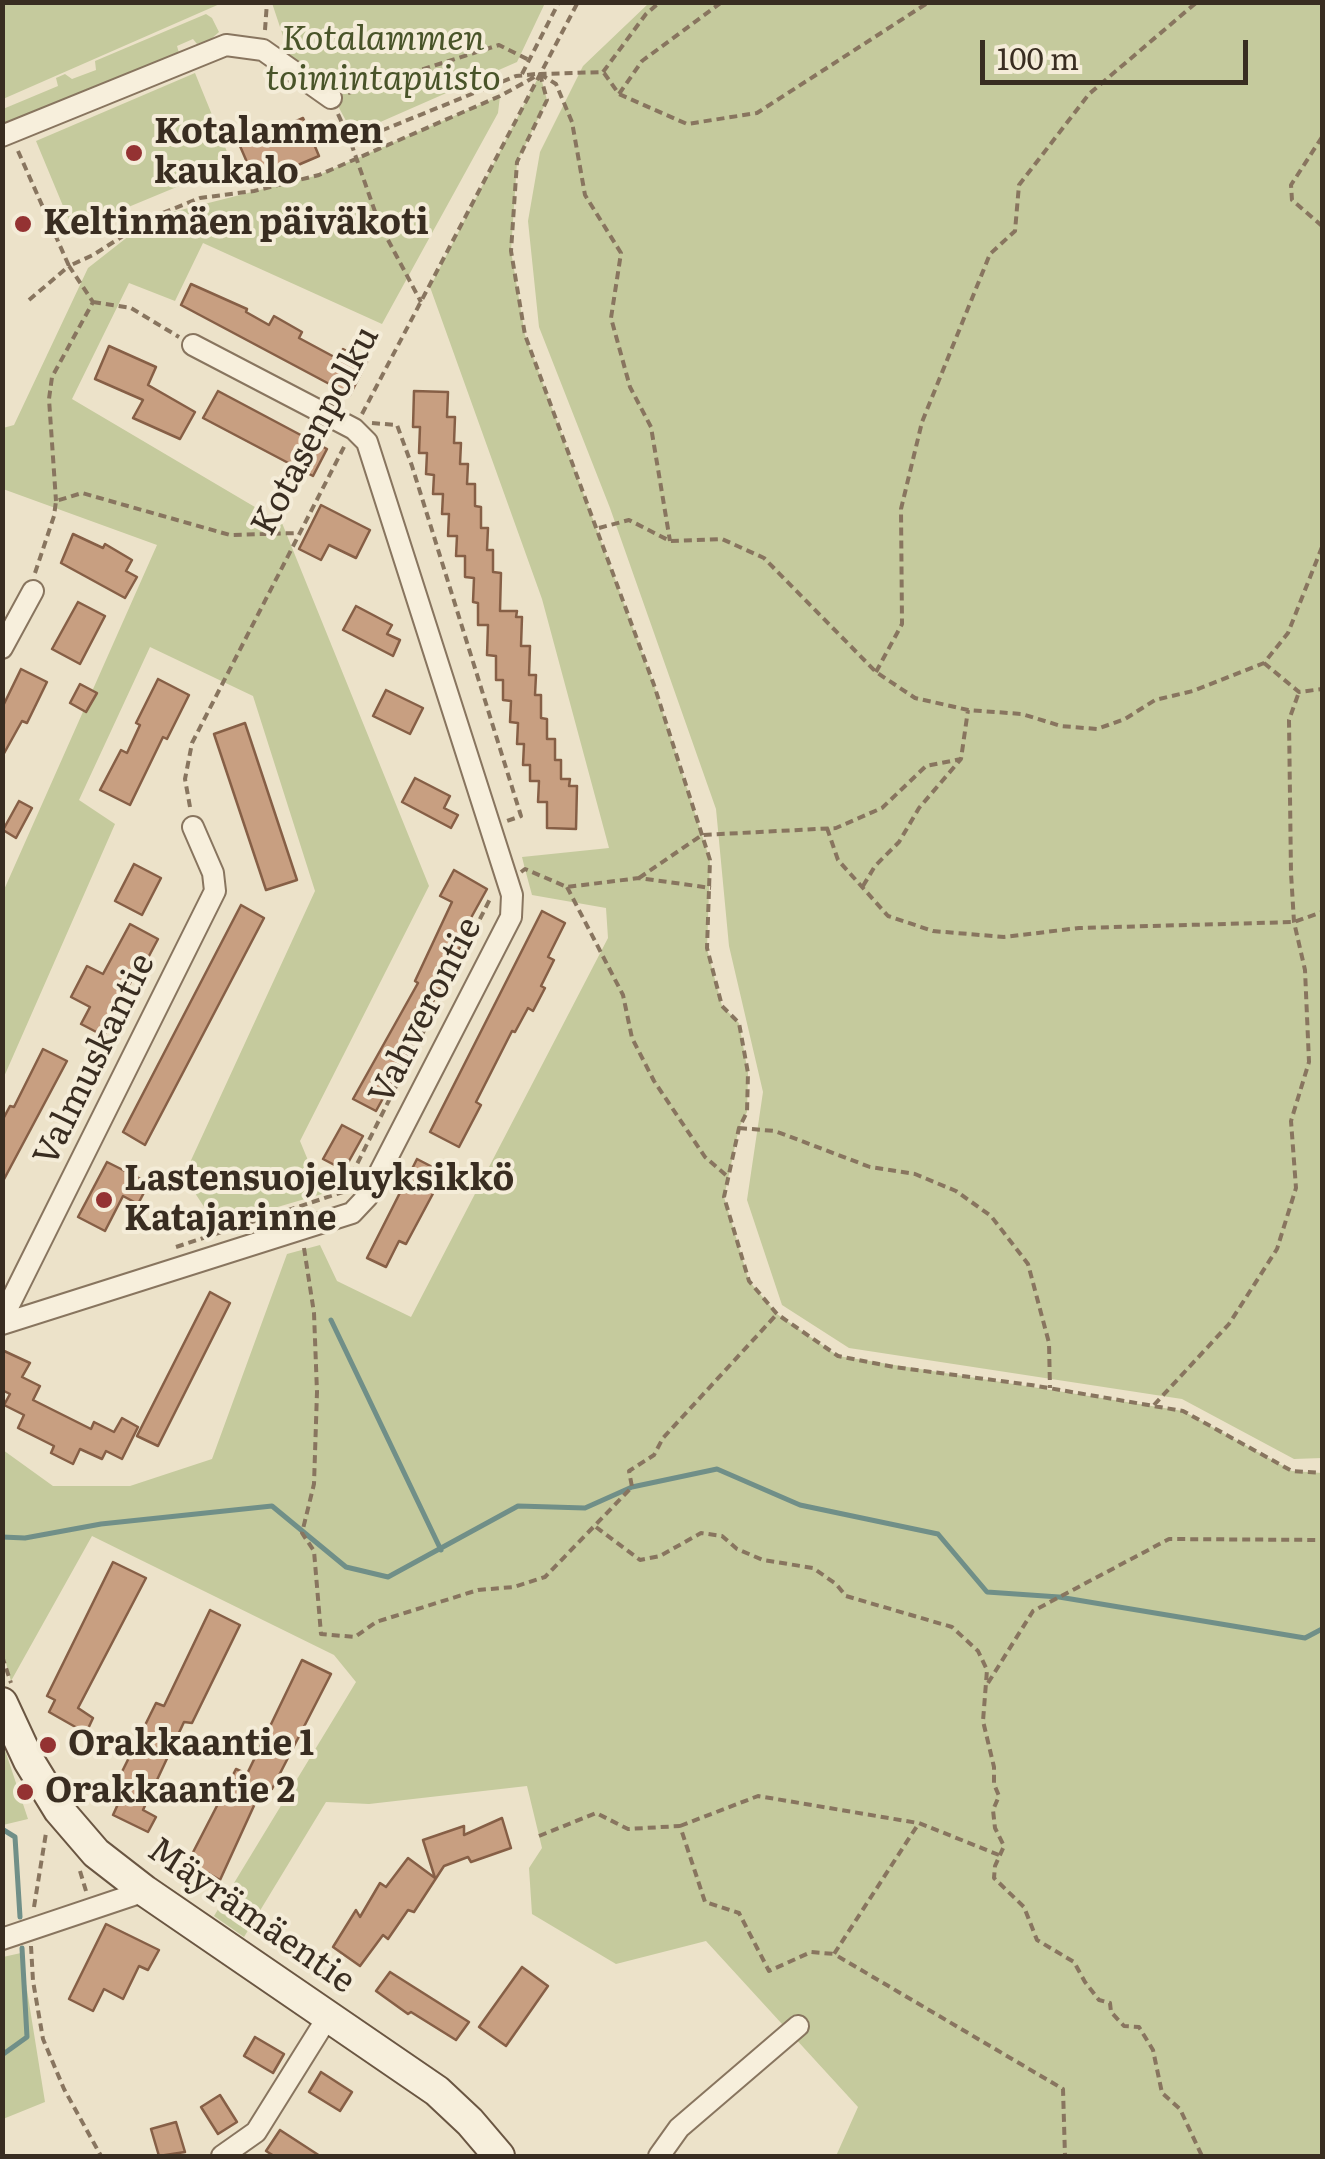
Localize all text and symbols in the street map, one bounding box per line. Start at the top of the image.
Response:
park label: Kotalammen toimintapuisto [265,19,501,101]
scale bar [985,20,1252,82]
text: 100 m [997,35,1079,79]
place label: Kotalammen kaukalo [154,112,383,194]
marker: Kotalammen kaukalo [123,142,145,164]
place label: Keltinmäen päiväkoti [43,203,429,245]
marker: Keltinmäen päiväkoti [12,213,34,235]
street label: Kotasenpolku [243,319,389,543]
street label: Vahverontie [361,911,491,1111]
street label: Valmuskantie [26,947,164,1173]
place label: Lastensuojeluyksikkö Katajarinne [124,1159,514,1241]
marker: Lastensuojeluyksikkö Katajarinne [93,1189,115,1211]
place label: Orakkaantie 1 [68,1724,314,1766]
marker: Orakkaantie 1 [37,1734,59,1756]
place label: Orakkaantie 2 [45,1771,295,1813]
marker: Orakkaantie 2 [14,1781,36,1803]
street label: Mäyrämäentie [139,1829,363,2003]

